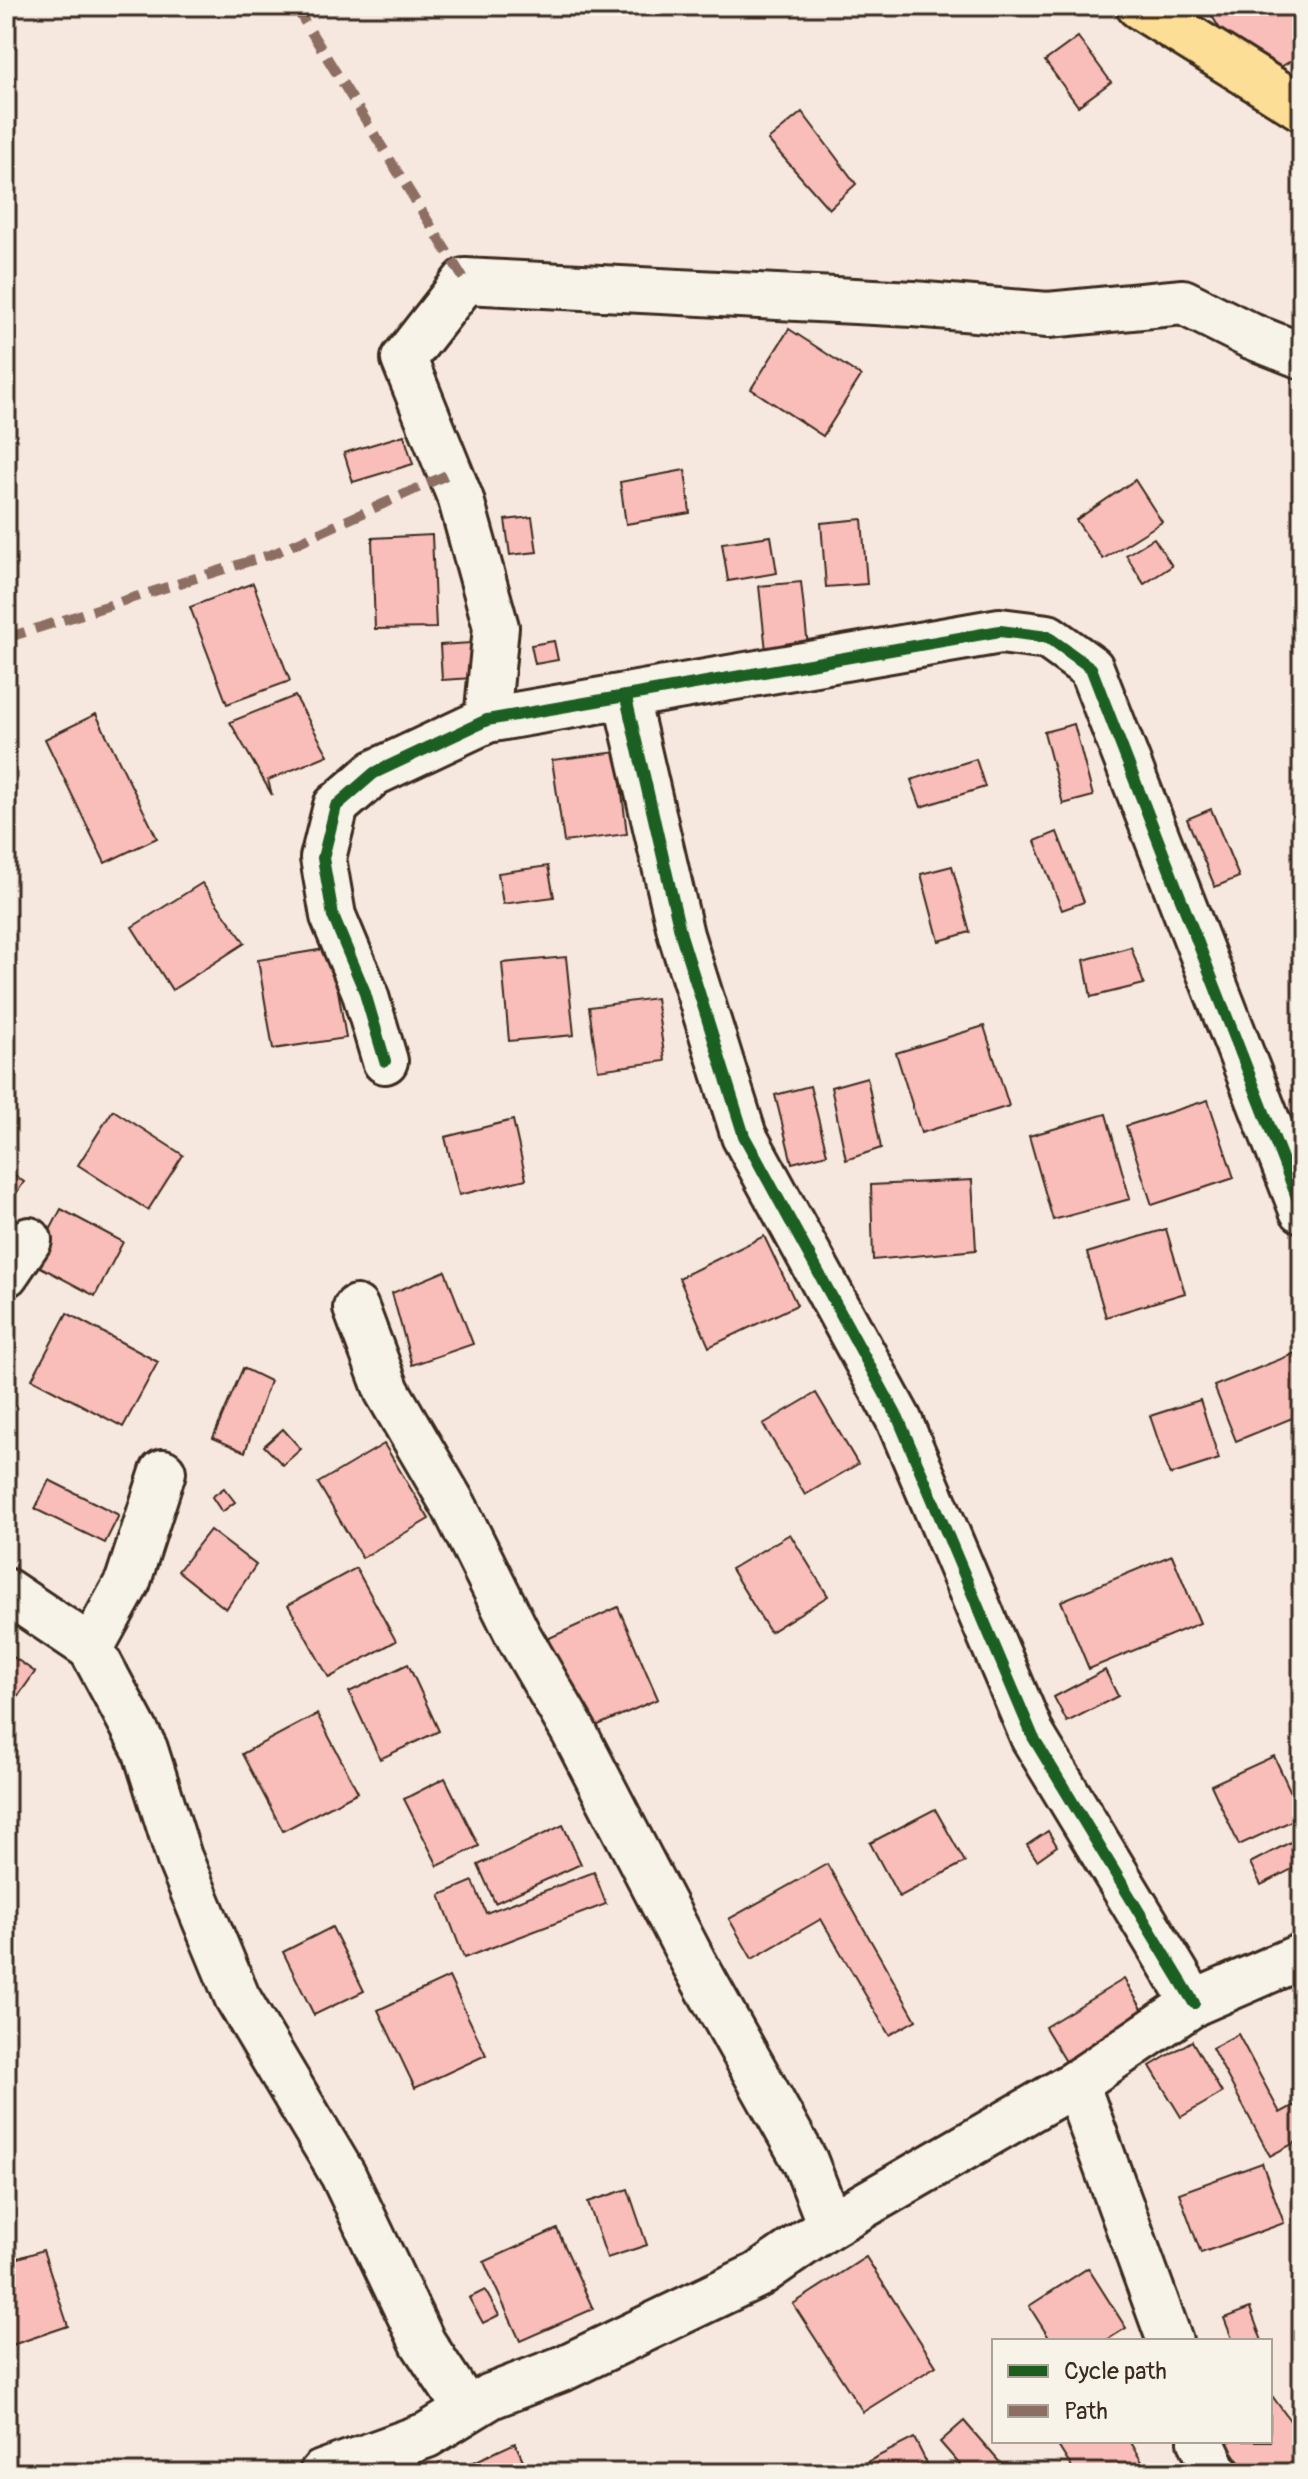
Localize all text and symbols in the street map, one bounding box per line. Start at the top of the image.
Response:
legend [992,2339,1272,2443]
text: Cycle path [1064,2357,1167,2386]
text: Path [1064,2397,1108,2426]

